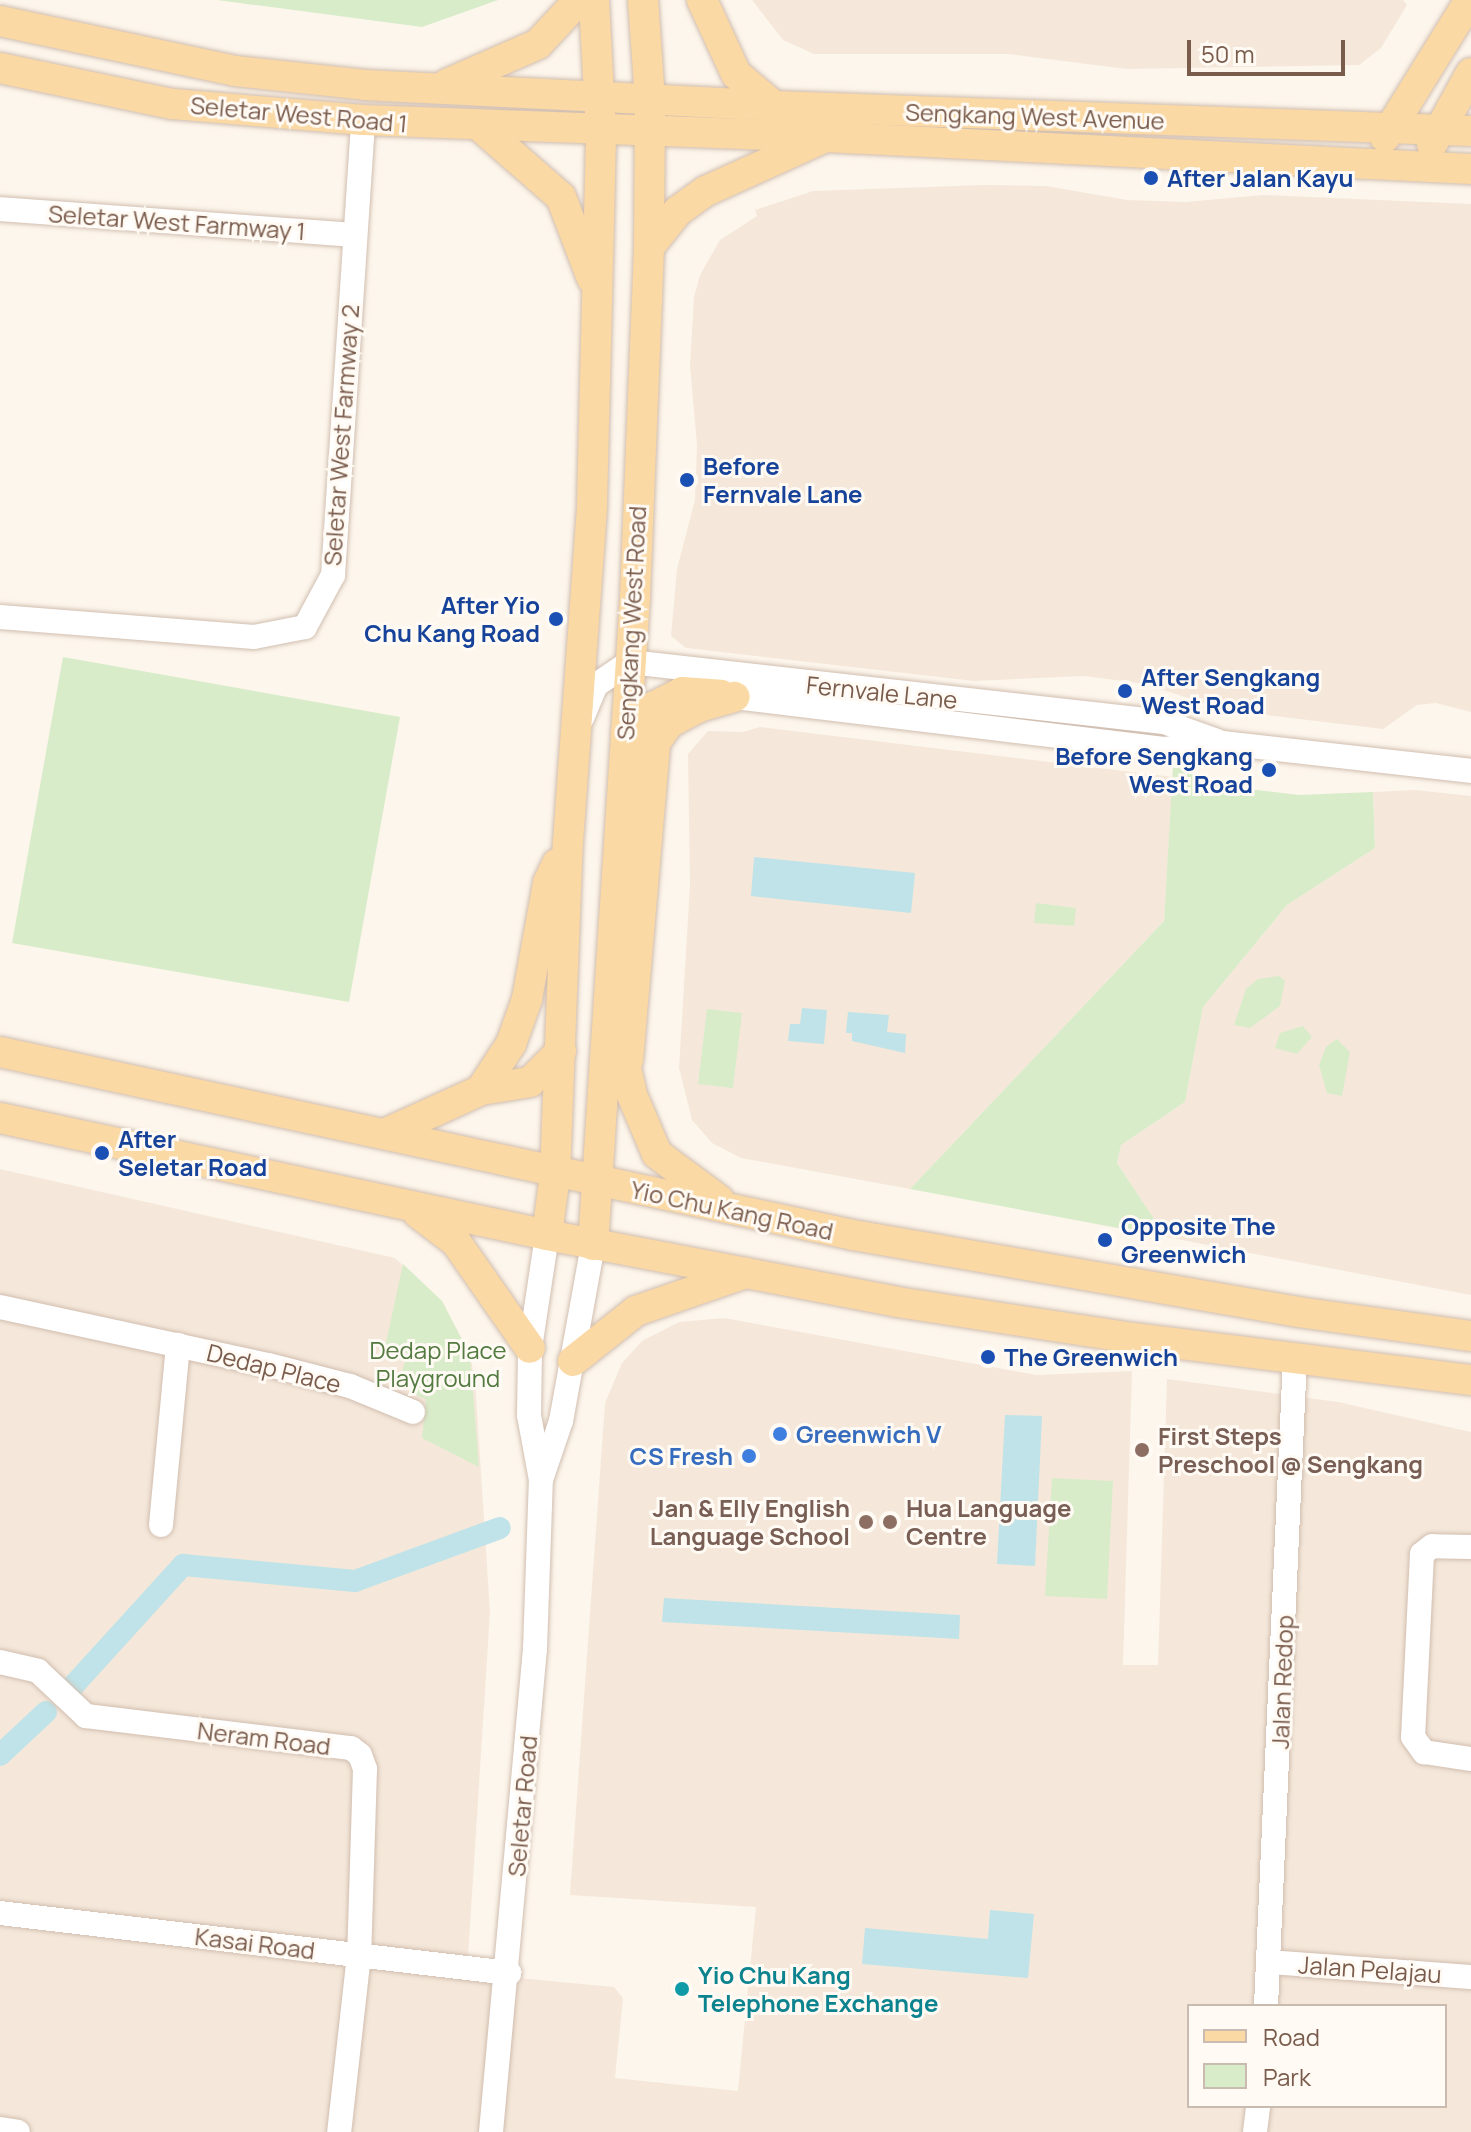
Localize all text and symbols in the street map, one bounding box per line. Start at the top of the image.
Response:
scale bar [1191,24,1349,74]
text: 50 m [1201,37,1255,70]
street label: Seletar West Road 1 [189,90,409,138]
street label: Sengkang West Avenue [905,97,1165,135]
place label: After Jalan Kayu [1167,164,1353,192]
marker: After Jalan Kayu [1142,169,1160,187]
street label: Seletar West Farmway 1 [47,199,307,245]
street label: Seletar West Farmway 2 [317,303,365,567]
place label: Before Fernvale Lane [703,452,862,508]
marker: Before Fernvale Lane [678,471,696,489]
street label: Sengkang West Road [610,505,652,741]
place label: After Yio Chu Kang Road [364,591,540,647]
marker: After Yio Chu Kang Road [547,610,565,628]
place label: After Sengkang West Road [1141,663,1320,719]
street label: Fernvale Lane [805,670,959,714]
marker: After Sengkang West Road [1116,682,1134,700]
place label: Before Sengkang West Road [1055,742,1253,798]
marker: Before Sengkang West Road [1260,761,1278,779]
place label: After Seletar Road [118,1125,267,1181]
marker: After Seletar Road [93,1144,111,1162]
street label: Yio Chu Kang Road [628,1174,836,1246]
place label: Opposite The Greenwich [1121,1212,1276,1268]
marker: Opposite The Greenwich [1096,1231,1114,1249]
park label: Dedap Place Playground [369,1336,507,1392]
street label: Dedap Place [204,1337,344,1399]
place label: The Greenwich [1004,1343,1178,1371]
marker: The Greenwich [979,1348,997,1366]
place label: Greenwich V [796,1420,941,1448]
place label: First Steps Preschool @ Sengkang [1158,1422,1423,1478]
marker: Greenwich V [771,1425,789,1443]
marker: First Steps Preschool @ Sengkang [1133,1441,1151,1459]
place label: CS Fresh [630,1442,733,1470]
marker: CS Fresh [740,1447,758,1465]
place label: Jan & Elly English Language School [650,1494,850,1550]
place label: Hua Language Centre [906,1494,1071,1550]
marker: Jan & Elly English Language School [857,1513,875,1531]
marker: Hua Language Centre [881,1513,899,1531]
street label: Jalan Redop [1265,1614,1299,1750]
street label: Neram Road [196,1716,332,1760]
street label: Seletar Road [501,1734,543,1878]
street label: Kasai Road [193,1921,317,1965]
street label: Jalan Pelajau [1297,1950,1443,1988]
place label: Yio Chu Kang Telephone Exchange [698,1961,938,2017]
marker: Yio Chu Kang Telephone Exchange [673,1980,691,1998]
legend [1187,2004,1447,2108]
text: Road [1263,2020,1320,2053]
text: Park [1263,2060,1311,2093]

